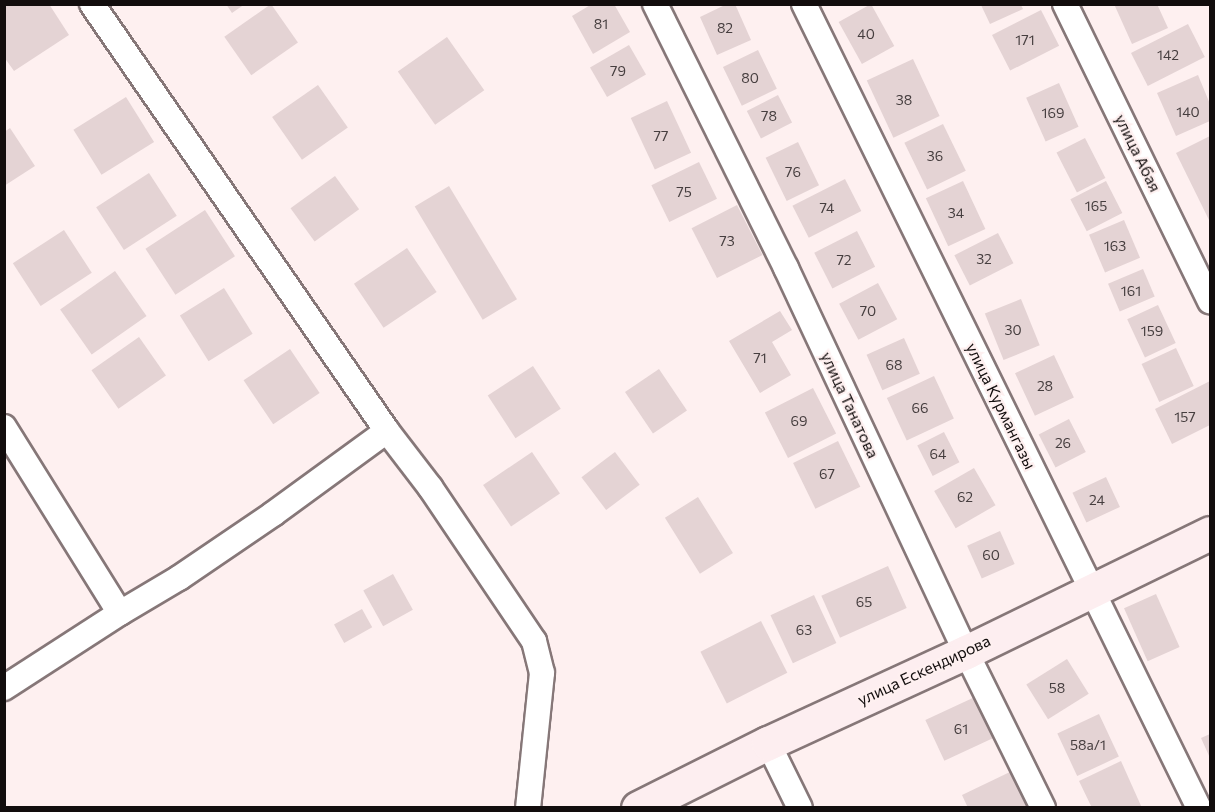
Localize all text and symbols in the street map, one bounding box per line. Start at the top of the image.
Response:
house number: 81 [594,16,608,32]
house number: 82 [717,20,733,36]
house number: 40 [857,26,875,42]
house number: 171 [1015,32,1035,48]
house number: 142 [1157,47,1179,63]
house number: 79 [610,63,626,79]
house number: 80 [741,70,759,86]
house number: 38 [896,92,912,108]
house number: 140 [1176,104,1200,120]
house number: 169 [1042,105,1064,121]
house number: 78 [761,108,777,124]
street label: улица Абая [1111,111,1165,195]
house number: 77 [654,128,668,144]
house number: 36 [927,148,943,164]
house number: 76 [785,164,801,180]
house number: 75 [676,184,692,200]
house number: 165 [1085,198,1107,214]
house number: 74 [820,200,834,216]
house number: 34 [948,205,964,221]
house number: 73 [719,233,735,249]
house number: 163 [1104,238,1126,254]
house number: 32 [976,251,992,267]
house number: 72 [836,252,852,268]
house number: 161 [1121,283,1141,299]
house number: 70 [860,303,876,319]
house number: 30 [1004,322,1022,338]
house number: 159 [1141,323,1163,339]
street label: улица Курмангазы [962,340,1040,472]
street label: улица Танатова [817,349,883,461]
house number: 71 [753,350,767,366]
house number: 68 [886,357,902,373]
house number: 28 [1037,378,1053,394]
house number: 66 [912,400,928,416]
house number: 157 [1174,409,1196,425]
house number: 69 [791,413,807,429]
house number: 26 [1055,435,1071,451]
house number: 64 [930,446,946,462]
house number: 67 [819,466,835,482]
house number: 62 [957,489,973,505]
house number: 24 [1089,492,1105,508]
house number: 60 [982,547,1000,563]
house number: 65 [856,594,872,610]
house number: 63 [796,622,812,638]
street label: улица Ескендирова [855,631,993,709]
house number: 58 [1049,680,1065,696]
house number: 61 [954,721,968,737]
house number: 58а/1 [1070,737,1106,753]

